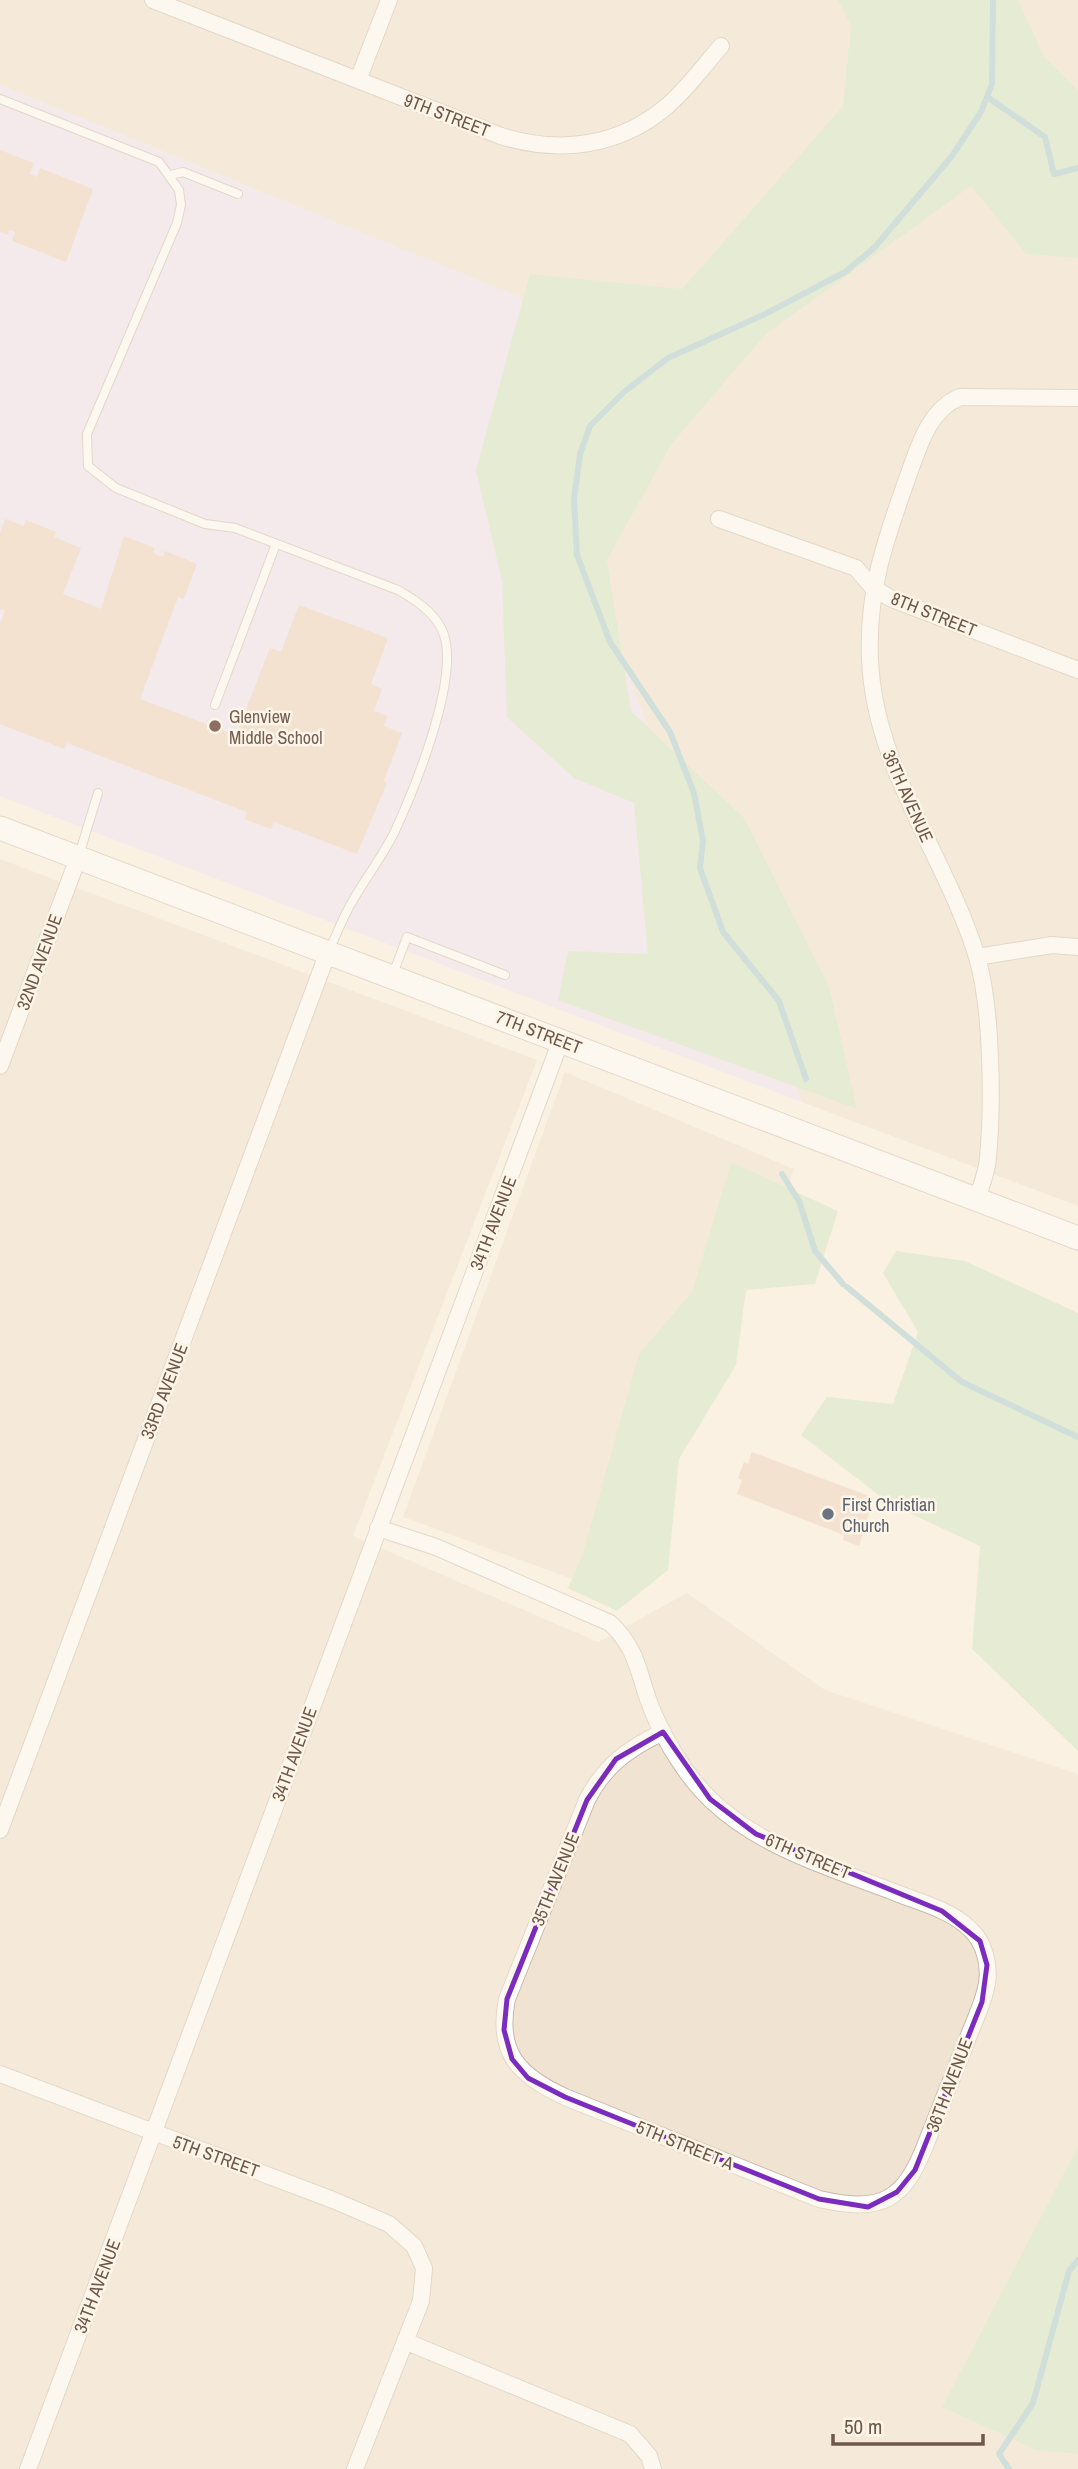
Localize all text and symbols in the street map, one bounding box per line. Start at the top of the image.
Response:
street label: 9TH STREET [400,87,494,143]
street label: 8TH STREET [887,586,981,642]
place label: Glenview Middle School [229,704,323,750]
marker: Glenview Middle School [207,718,223,734]
street label: 36TH AVENUE [876,746,940,846]
street label: 32ND AVENUE [10,910,68,1014]
street label: 7TH STREET [492,1004,586,1060]
street label: 34TH AVENUE [464,1172,522,1274]
street label: 33RD AVENUE [134,1340,194,1442]
place label: First Christian Church [842,1492,936,1538]
marker: First Christian Church [820,1506,836,1522]
street label: 34TH AVENUE [265,1703,323,1805]
street label: 6TH STREET [762,1827,854,1885]
street label: 35TH AVENUE [525,1828,585,1930]
street label: 36TH AVENUE [920,2034,978,2136]
street label: 5TH STREET A [633,2114,738,2176]
street label: 5TH STREET [169,2129,263,2183]
street label: 34TH AVENUE [68,2235,126,2337]
scale bar [833,2402,984,2446]
text: 50 m [844,2412,882,2441]

